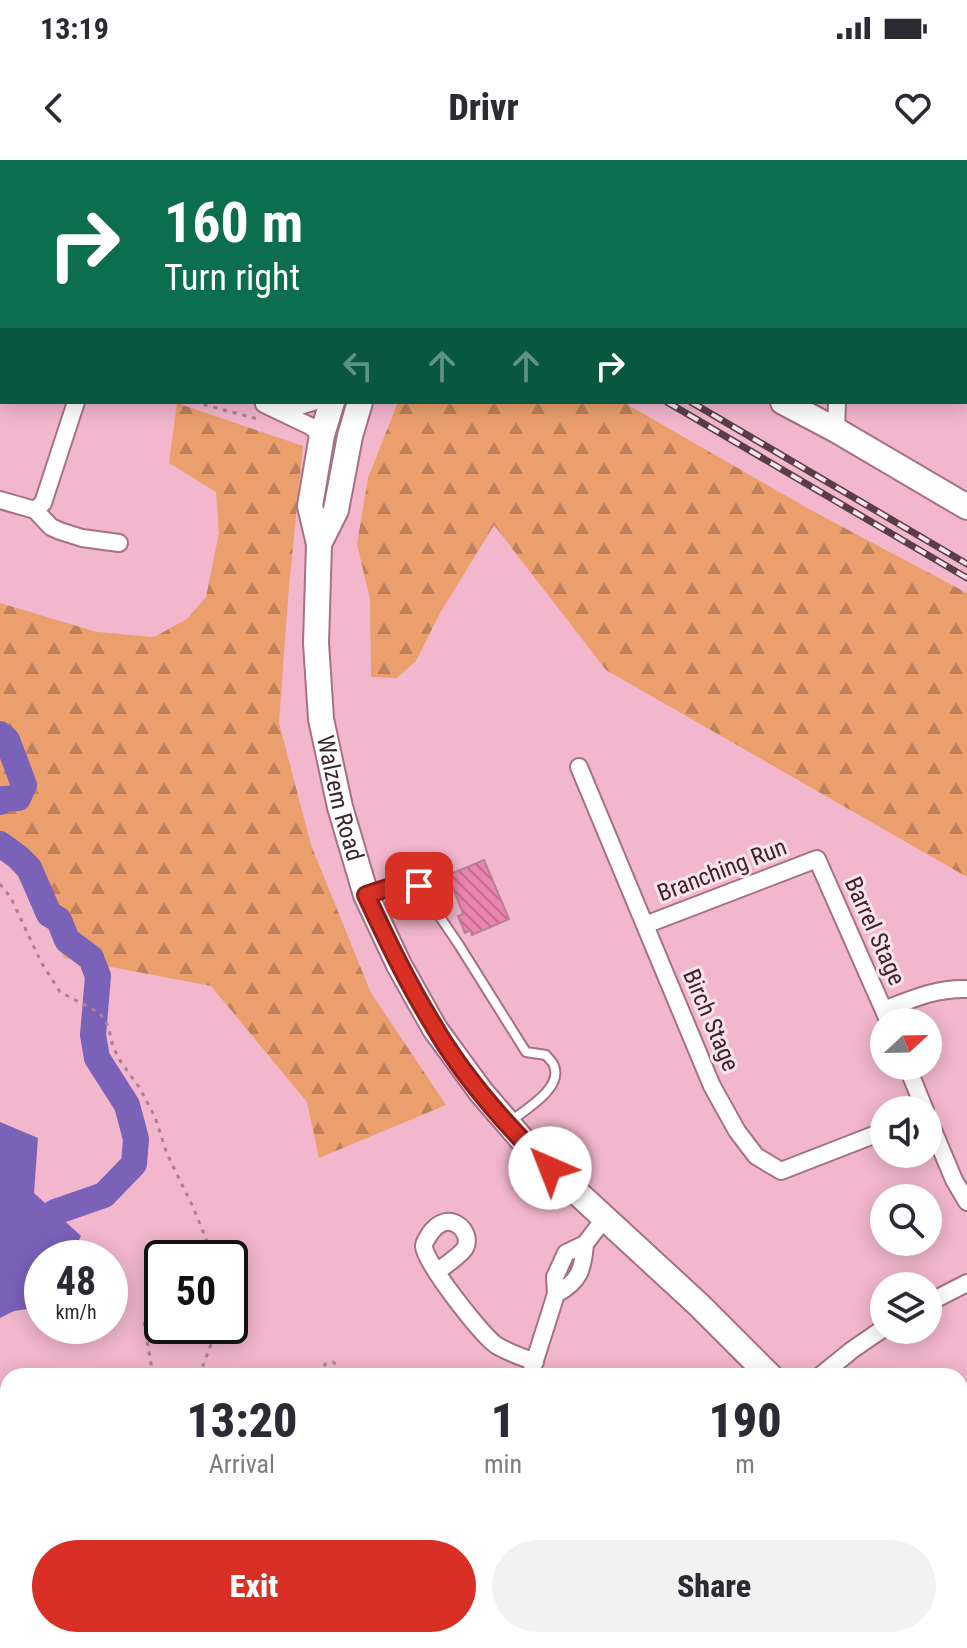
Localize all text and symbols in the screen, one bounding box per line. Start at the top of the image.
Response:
text: 13:19 [40,11,109,46]
icon: back [32,86,76,130]
icon: heart [891,86,935,130]
text: Drivr [448,87,519,129]
text: 160 m [164,190,303,256]
icon: right [32,192,136,296]
text: Turn right [164,257,300,299]
icon: left [336,344,380,388]
icon: ahead [420,344,464,388]
icon: ahead [504,344,548,388]
icon: right [588,344,632,388]
street label: Walzem Road [311,733,369,864]
street label: Branching Run [653,833,791,907]
pin [385,852,453,920]
icon: arrive [397,864,441,908]
street label: Barrel Stage [839,873,911,989]
street label: Birch Stage [677,965,745,1075]
north arrow [870,1008,942,1080]
map controls [870,1008,942,1344]
button: sound [870,1096,942,1168]
position arrow [508,1126,592,1210]
button: search [870,1184,942,1256]
speed limit sign: 50 [144,1240,248,1344]
text: 48 [56,1258,96,1305]
button: layers [870,1272,942,1344]
text: km/h [55,1300,97,1324]
text: 13:20 [186,1392,298,1449]
text: 1 [491,1392,515,1449]
text: 190 [708,1392,782,1449]
text: Arrival [209,1449,275,1479]
text: min [484,1449,522,1479]
text: m [735,1449,755,1479]
button: Exit [32,1540,476,1632]
button: Share [492,1540,936,1632]

